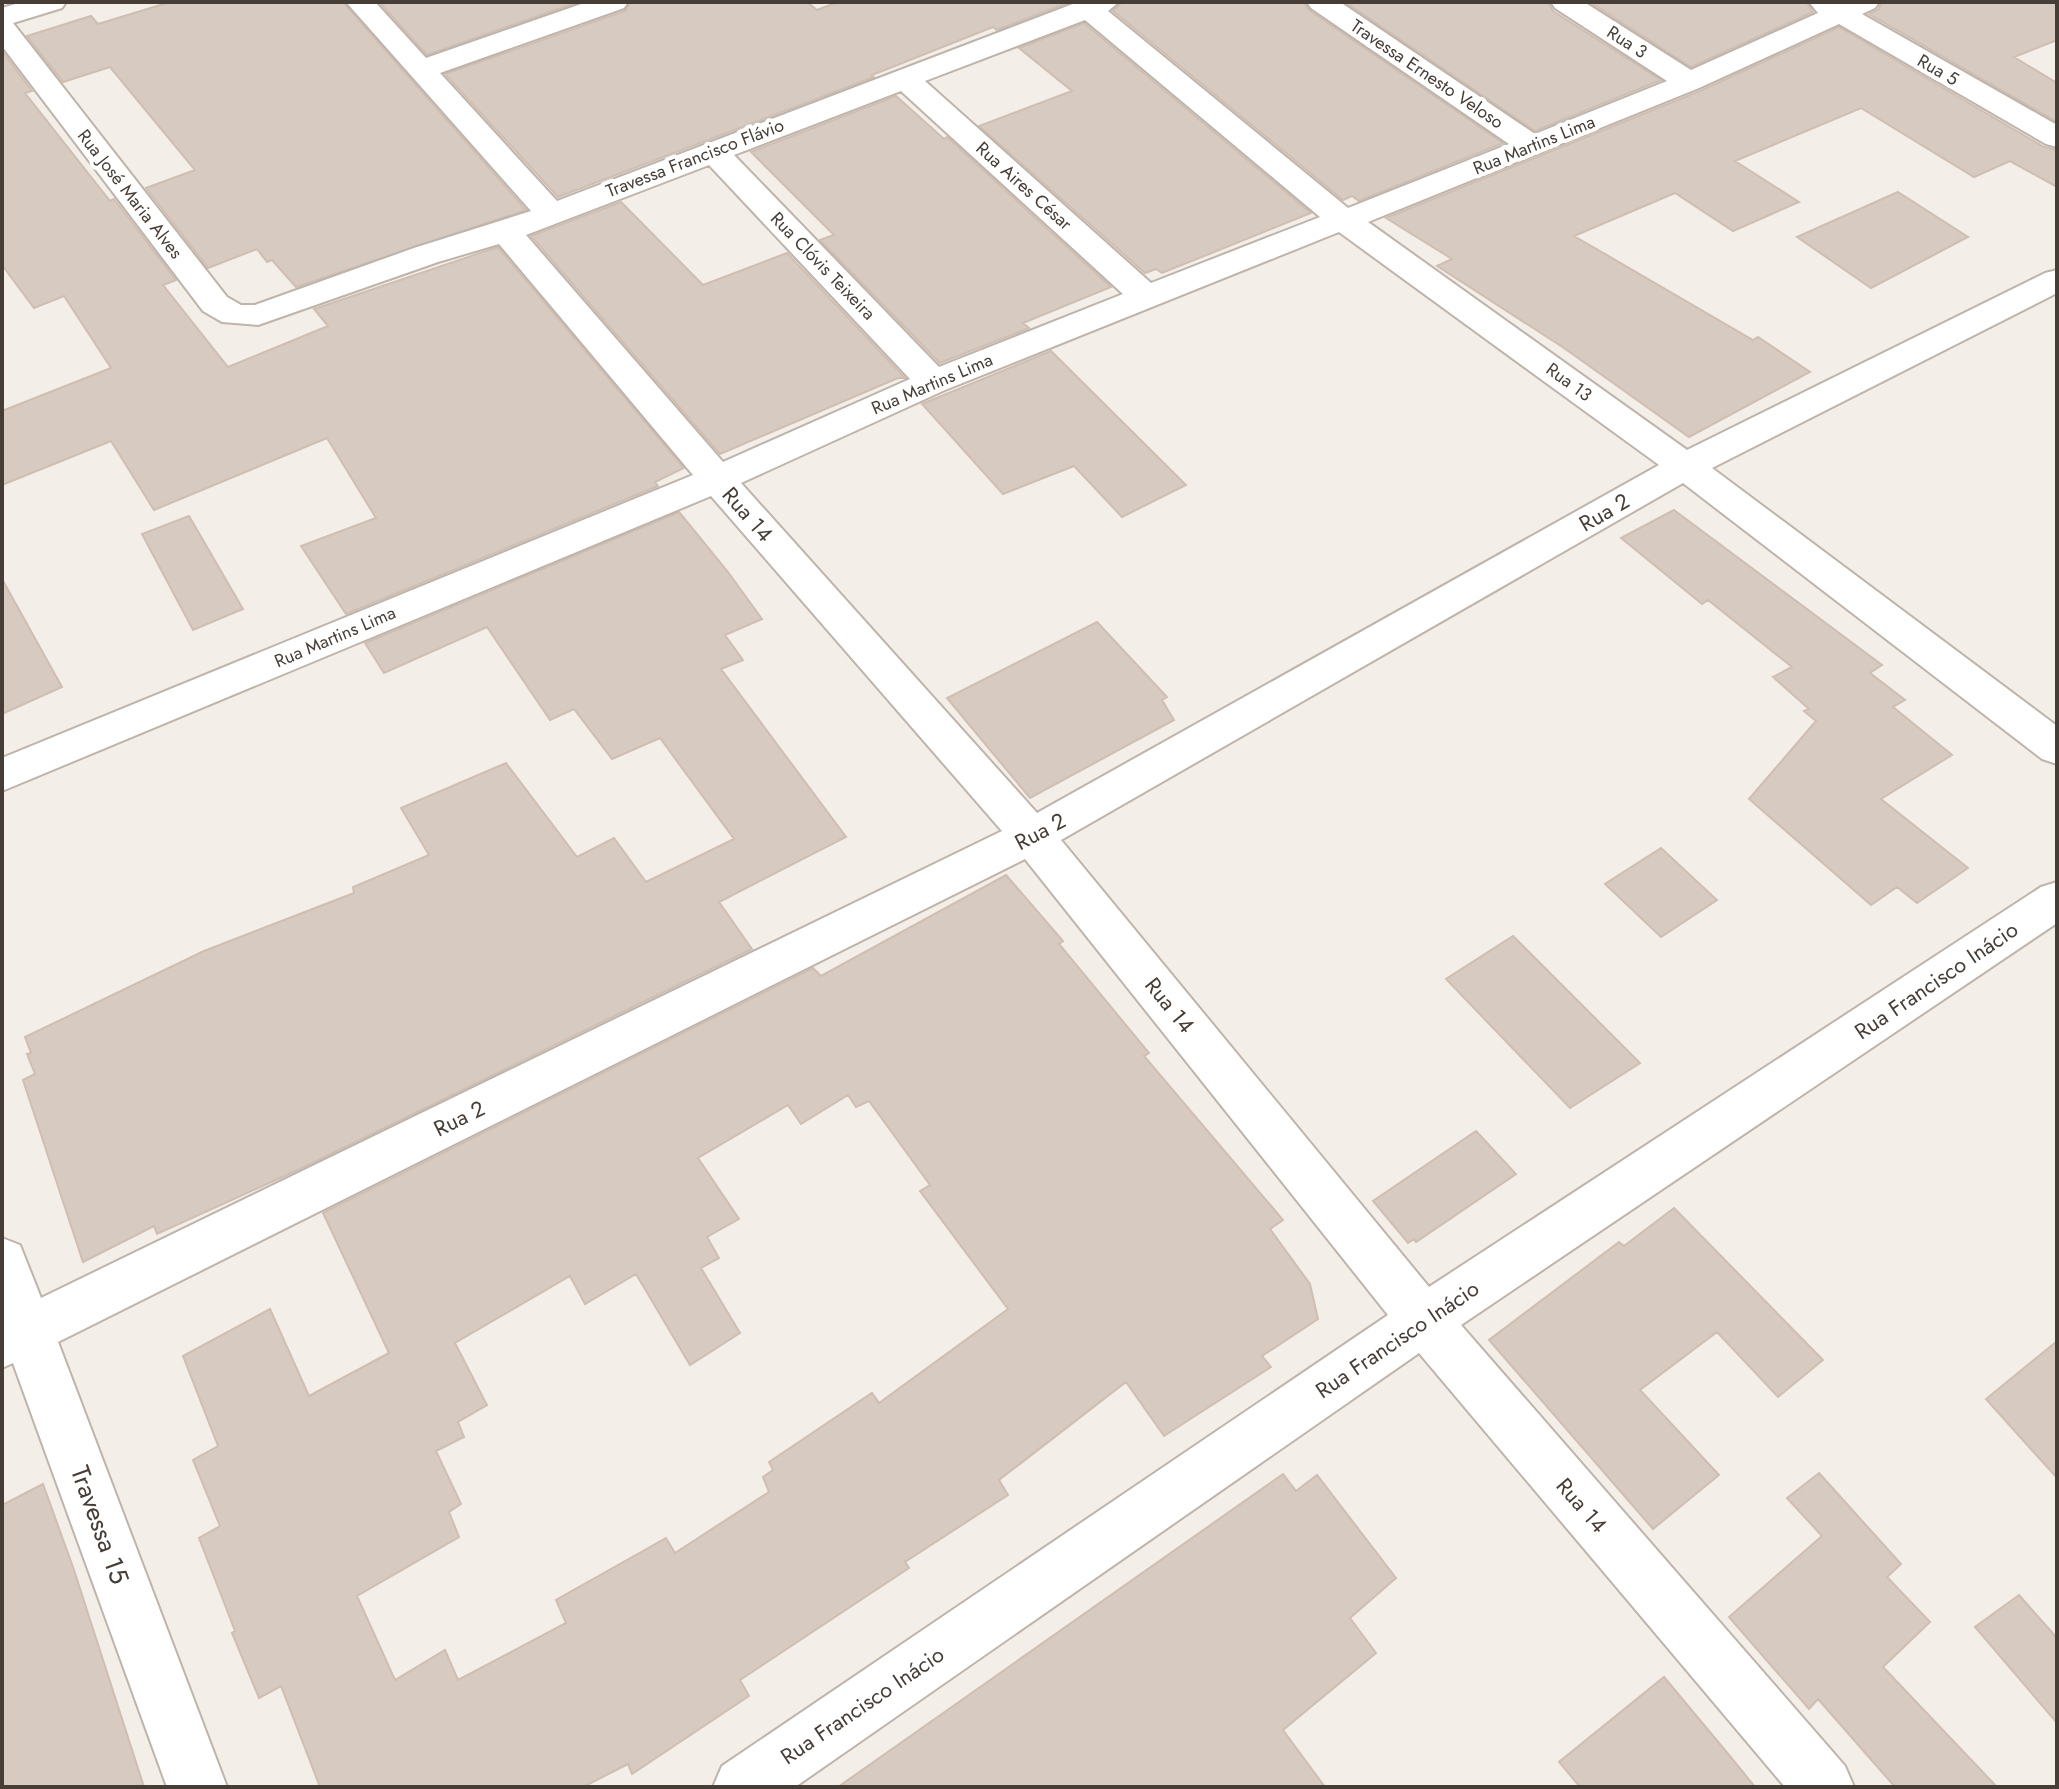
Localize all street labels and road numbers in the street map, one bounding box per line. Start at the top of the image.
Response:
street label: Travessa Ernesto Veloso [1345,13,1509,135]
street label: Rua 3 [1602,19,1652,65]
street label: Rua 5 [1913,48,1963,92]
street label: Rua Martins Lima [1469,109,1599,181]
street label: Travessa Francisco Flávio [602,112,788,204]
street label: Rua José Maria Alves [71,124,189,264]
street label: Rua Aires César [970,136,1079,237]
street label: Rua Clóvis Teixeira [765,206,881,326]
street label: Rua Martins Lima [867,347,997,421]
street label: Rua 13 [1541,356,1598,408]
street label: Rua 14 [715,479,781,549]
street label: Rua 2 [1573,485,1635,539]
street label: Rua Martins Lima [270,600,400,674]
street label: Rua 2 [1009,804,1071,858]
street label: Rua Francisco Inácio [1848,913,2024,1047]
street label: Rua 14 [1137,970,1203,1040]
street label: Rua 2 [428,1092,490,1144]
street label: Rua Francisco Inácio [1309,1272,1485,1406]
street label: Travessa 15 [61,1461,139,1589]
street label: Rua 14 [1549,1470,1615,1540]
street label: Rua Francisco Inácio [774,1638,950,1772]

